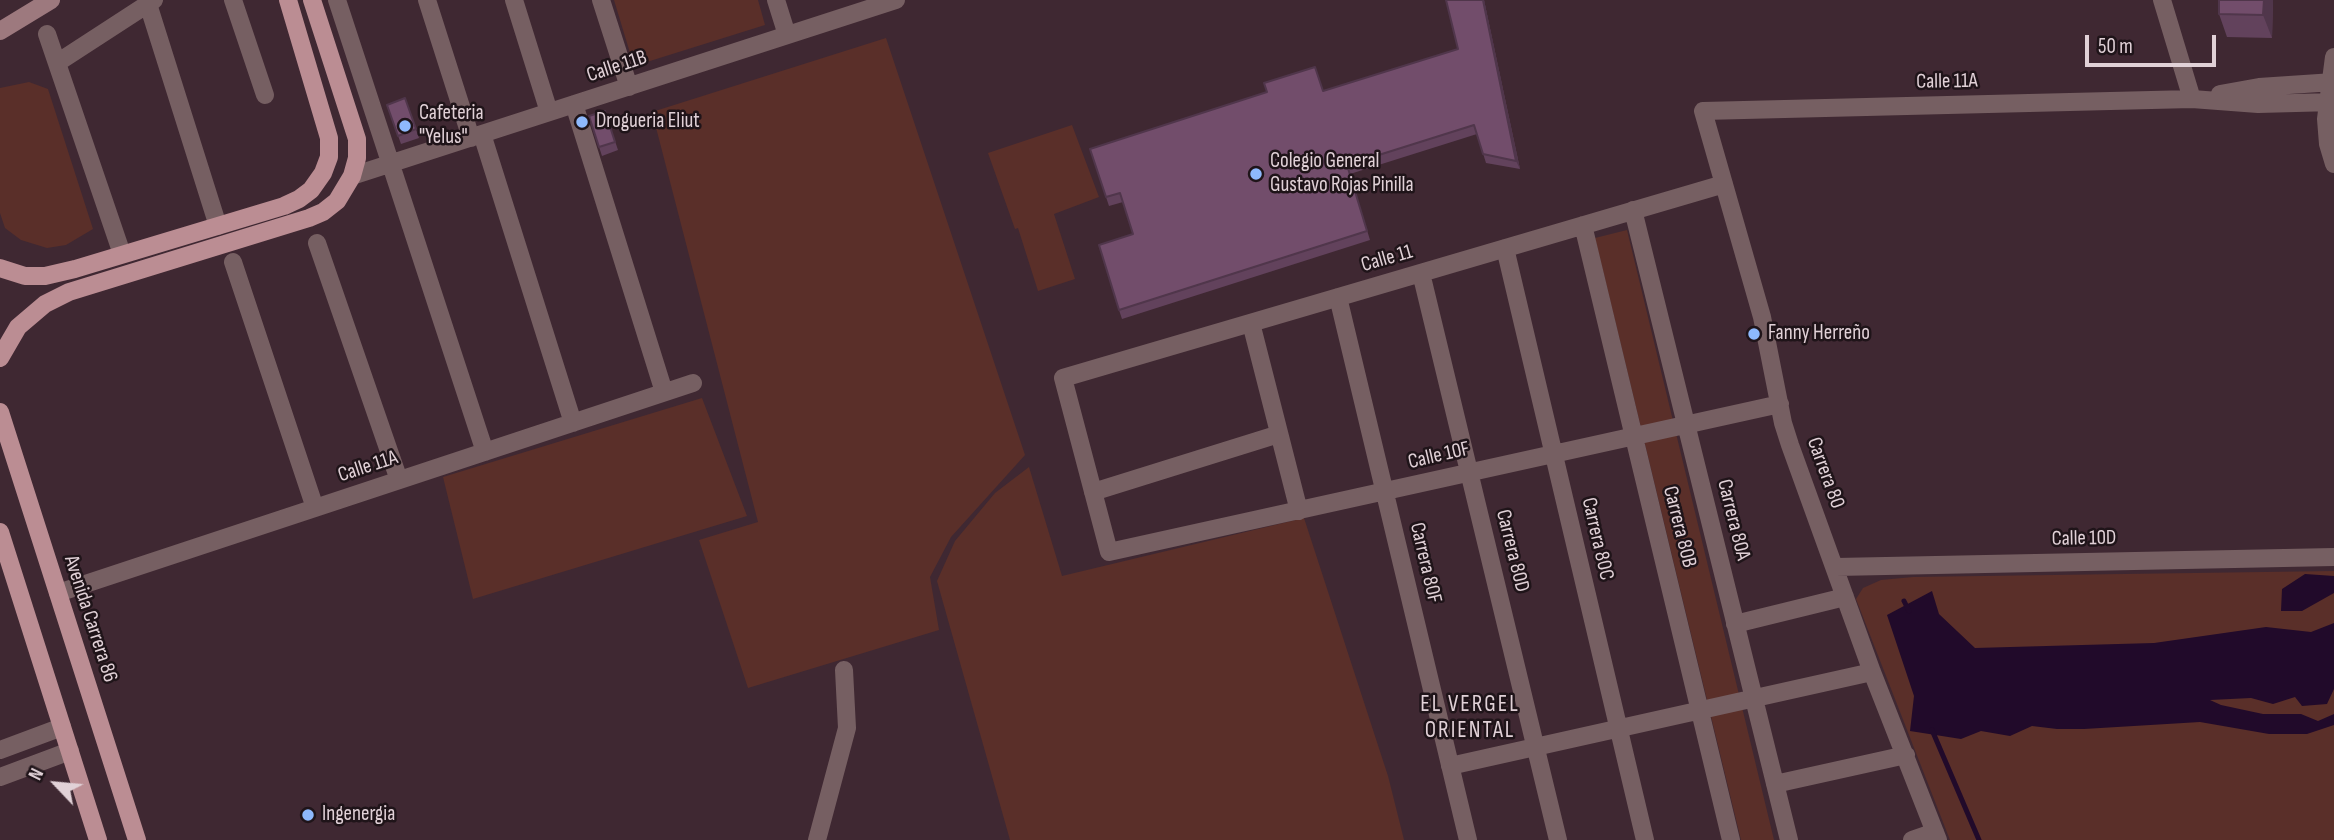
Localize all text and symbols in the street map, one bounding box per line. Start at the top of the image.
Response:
scale bar [2089,21,2220,65]
text: 50 m [2098,34,2133,59]
street label: Calle 11B [584,45,650,89]
street label: Calle 11A [1916,69,1978,95]
place label: Cafeteria "Yelus" [419,101,484,151]
place label: Drogueria Eliut [596,109,700,135]
marker: Drogueria Eliut [574,114,590,130]
marker: Cafeteria "Yelus" [397,118,413,134]
place label: Colegio General Gustavo Rojas Pinilla [1270,149,1414,199]
marker: Colegio General Gustavo Rojas Pinilla [1248,166,1264,182]
street label: Calle 11 [1358,240,1416,278]
place label: Fanny Herreño [1768,321,1870,347]
marker: Fanny Herreño [1746,326,1762,342]
street label: Carrera 80 [1801,434,1849,512]
street label: Calle 10F [1406,437,1472,475]
street label: Calle 11A [335,446,401,488]
street label: Carrera 80A [1711,477,1755,563]
street label: Carrera 80B [1657,484,1701,570]
street label: Carrera 80C [1575,495,1619,583]
street label: Carrera 80D [1490,507,1534,595]
street label: Carrera 80F [1403,520,1447,606]
street label: Calle 10D [2052,526,2116,552]
street label: Avenida Carrera 86 [58,552,122,686]
district label: EL VERGEL ORIENTAL [1421,691,1519,745]
north arrow [21,749,91,819]
text: N [24,765,49,784]
place label: Ingenergia [322,802,395,828]
marker: Ingenergia [300,807,316,823]

